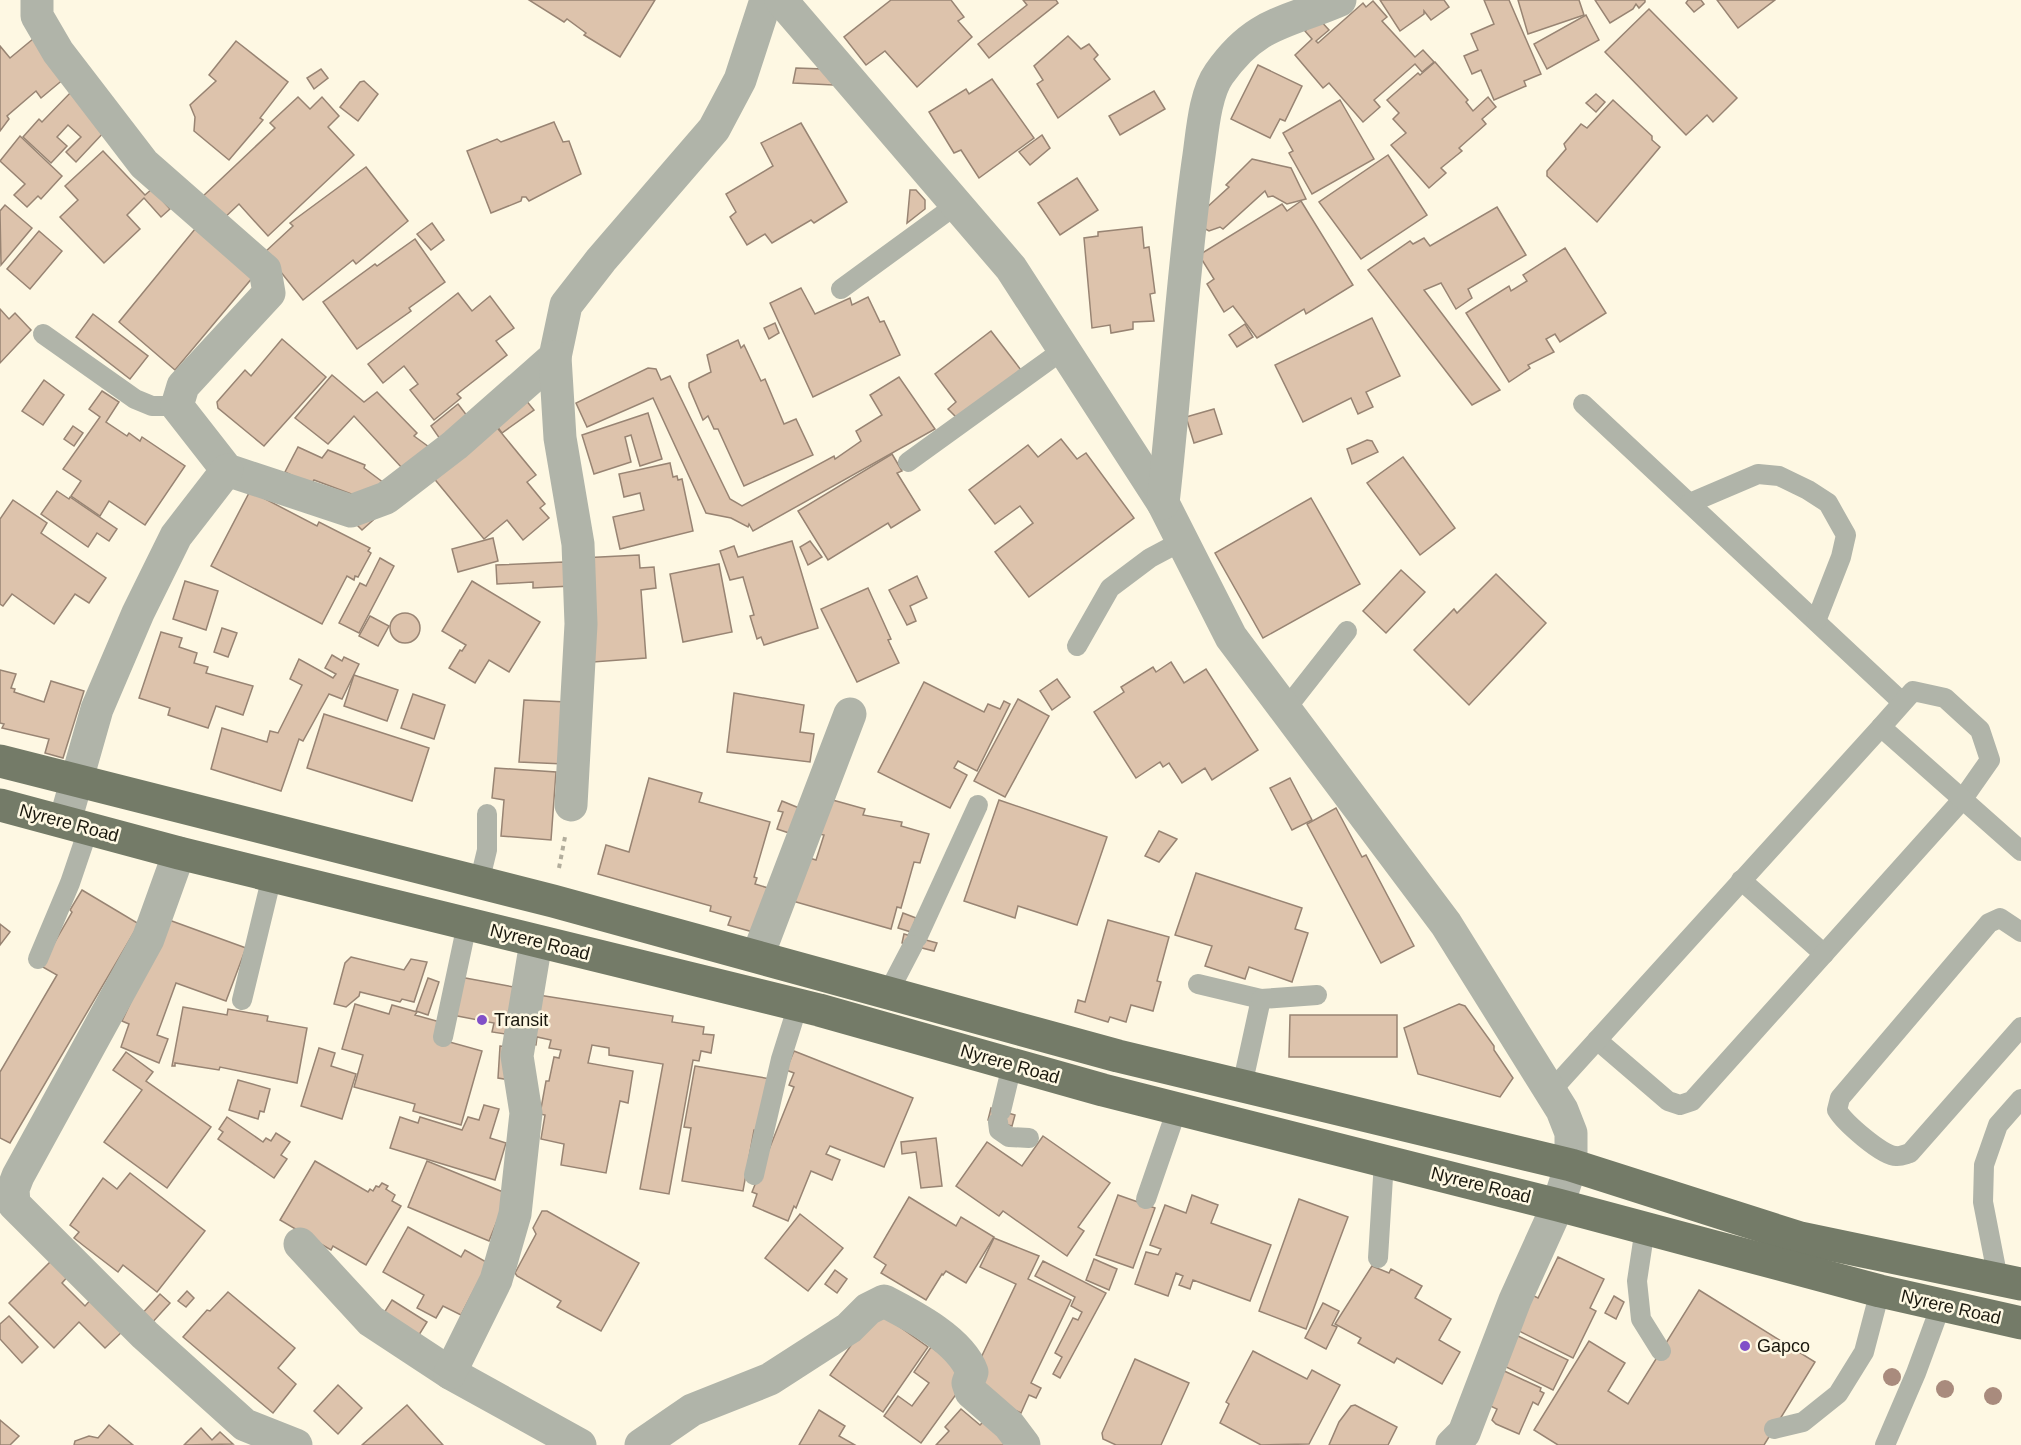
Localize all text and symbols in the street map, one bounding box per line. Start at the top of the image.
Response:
street label: Nyrere Road [17,800,121,846]
street label: Nyrere Road [488,920,592,964]
place label: Transit [494,1010,548,1030]
marker: Transit [475,1013,489,1027]
street label: Nyrere Road [958,1040,1062,1088]
street label: Nyrere Road [1429,1163,1533,1207]
street label: Nyrere Road [1899,1286,2003,1328]
place label: Gapco [1757,1336,1810,1356]
marker: Gapco [1738,1339,1752,1353]

